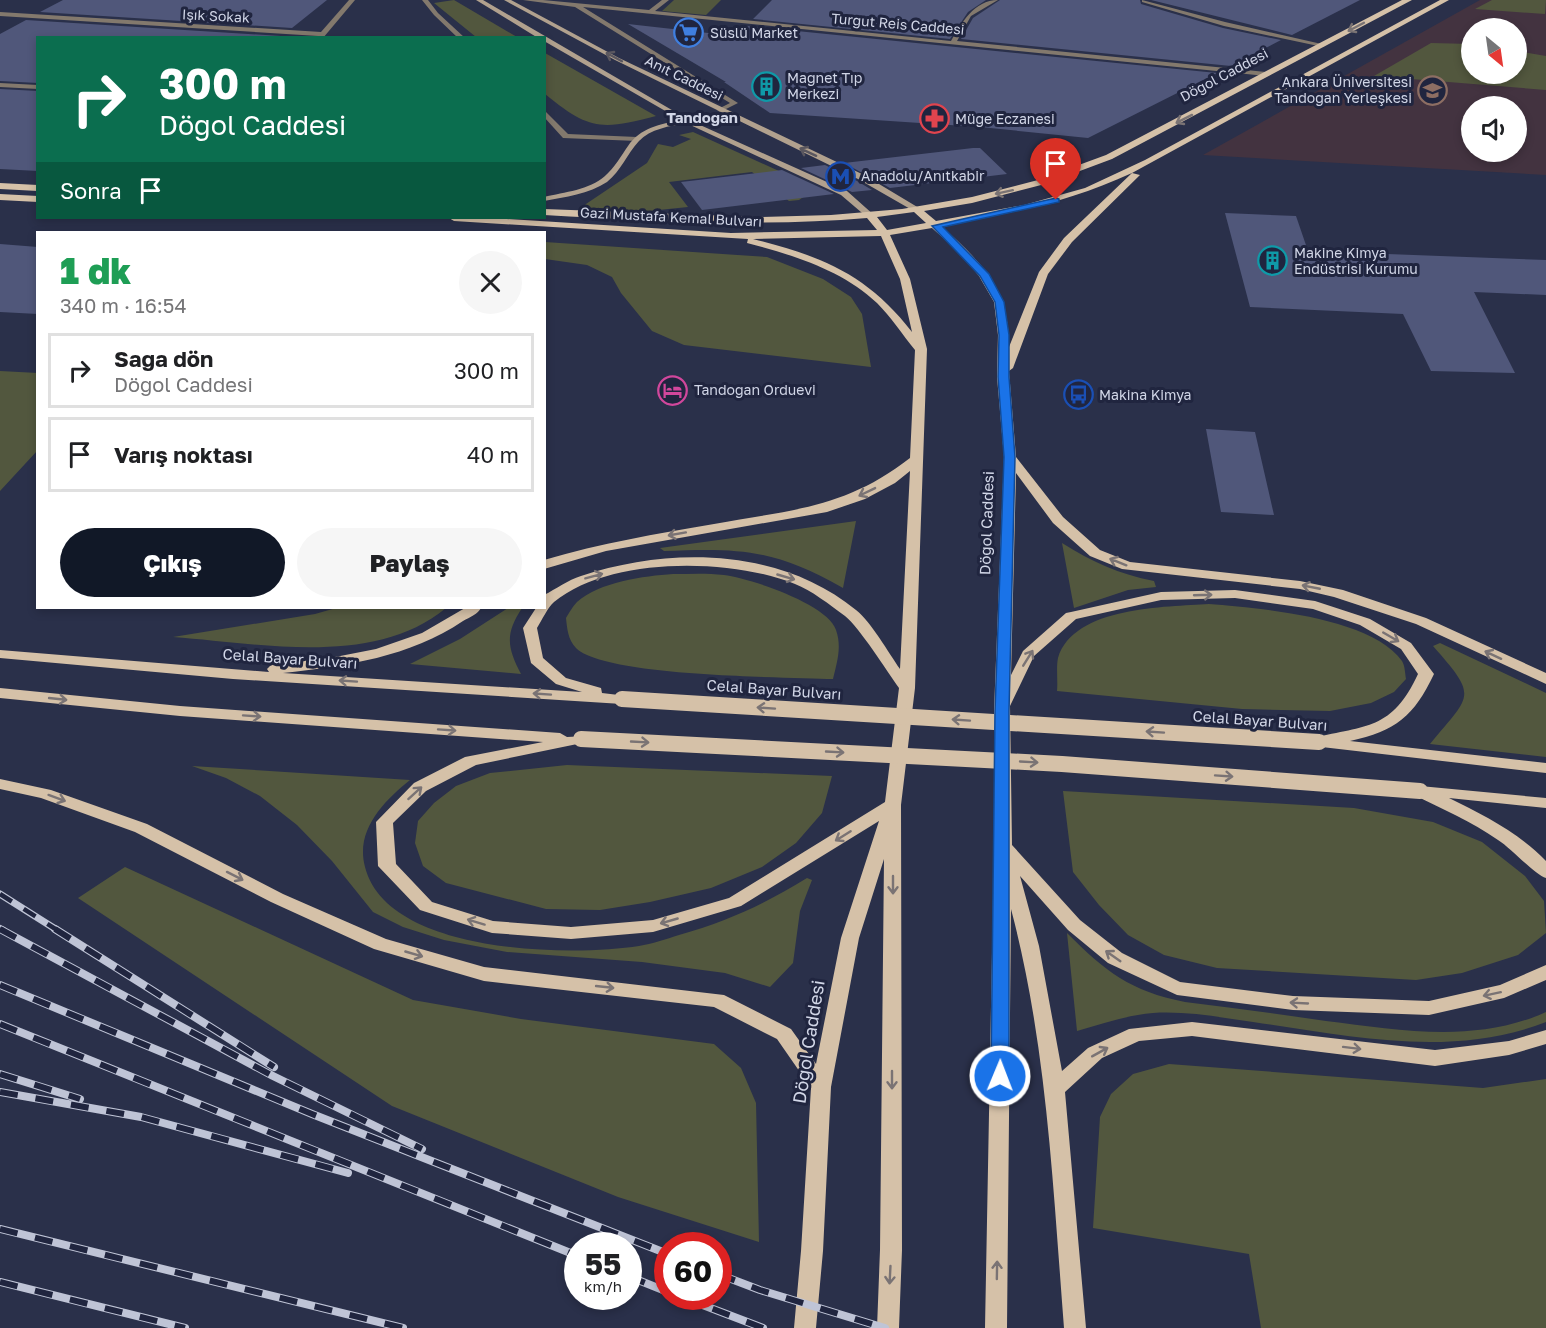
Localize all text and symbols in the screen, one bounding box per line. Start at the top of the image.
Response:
street label: Işık Sokak [182,5,250,26]
street label: Turgut Reis Caddesi [831,9,965,38]
supermarket icon: Süslü Market [673,17,705,49]
north arrow [1461,18,1527,84]
map controls [1461,18,1527,162]
one-way arrow [1348,22,1366,33]
place label: Süslü Market [710,24,798,41]
street label: Dögol Caddesi [1177,44,1271,105]
one-way arrow [605,51,623,62]
street label: Anıt Caddesi [642,51,726,104]
text: 300 m [159,58,286,108]
icon: right [60,60,138,138]
place label: Magnet Tıp Merkezi [787,69,862,102]
building icon: Magnet Tıp Merkezi [750,70,782,102]
place label: Ankara Üniversitesi Tandoğan Yerleşkesi [1274,73,1412,106]
school or university icon: Ankara Üniversitesi Tandoğan Yerleşkesi [1417,74,1449,106]
button: sound [1461,96,1527,162]
pharmacy icon: Müge Eczanesi [918,103,950,135]
district label: Tandoğan [666,108,738,126]
text: Dögol Caddesi [159,109,346,141]
place label: Müge Eczanesi [955,110,1055,127]
one-way arrow [1176,113,1194,125]
pin [1030,138,1081,200]
one-way arrow [799,145,817,157]
icon: arrive [1039,147,1072,180]
metro station icon: Anadolu/Anıtkabir [824,160,856,192]
place label: Anadolu/Anıtkabir [861,167,985,184]
icon: arrive [134,174,167,207]
text: Sonra [60,177,122,204]
one-way arrow [995,186,1014,198]
street label: Gazi Mustafa Kemal Bulvarı [580,203,762,230]
place label: Makine Kimya Endüstrisi Kurumu [1294,244,1418,277]
building icon: Makine Kimya Endüstrisi Kurumu [1257,245,1289,277]
text: 1 dk [60,249,131,292]
button: close [459,251,522,314]
text: 340 m · 16:54 [60,293,187,317]
text: Sağa dön [114,345,213,372]
icon: right [63,354,96,387]
text: 300 m [454,357,519,384]
text: Dögol Caddesi [114,372,253,396]
hotel icon: Tandoğan Orduevi [657,374,689,406]
bus stop icon: Makina Kimya [1062,379,1094,411]
place label: Tandoğan Orduevi [694,381,816,398]
place label: Makina Kimya [1099,386,1191,403]
icon: arrive [63,438,96,471]
text: Varış noktası [114,441,253,468]
text: 40 m [467,441,519,468]
street label: Dögol Caddesi [975,471,997,575]
one-way arrow [858,487,876,498]
button: Çıkış [60,528,285,597]
button: Paylaş [297,528,522,597]
one-way arrow [668,529,687,540]
one-way arrow [1109,556,1128,567]
one-way arrow [585,570,604,581]
one-way arrow [776,572,795,583]
one-way arrow [1301,581,1321,592]
one-way arrow [1192,589,1212,601]
one-way arrow [1382,631,1399,643]
street label: Celal Bayar Bulvarı [222,644,358,672]
one-way arrow [1484,649,1502,661]
one-way arrow [1021,650,1034,667]
one-way arrow [338,675,358,686]
street label: Celal Bayar Bulvarı [706,675,842,703]
one-way arrow [533,688,553,699]
one-way arrow [48,694,68,705]
one-way arrow [757,702,777,713]
street label: Celal Bayar Bulvarı [1192,706,1328,734]
one-way arrow [242,711,262,722]
one-way arrow [951,714,971,725]
one-way arrow [436,724,456,735]
one-way arrow [1146,726,1166,737]
one-way arrow [629,737,649,748]
one-way arrow [824,747,844,758]
one-way arrow [1019,757,1039,768]
one-way arrow [1213,771,1233,782]
one-way arrow [407,786,422,800]
one-way arrow [47,794,66,805]
one-way arrow [835,830,852,842]
one-way arrow [226,871,244,883]
one-way arrow [887,874,899,894]
one-way arrow [467,916,486,927]
one-way arrow [660,916,679,927]
one-way arrow [404,949,423,960]
one-way arrow [1105,950,1121,962]
street label: Dögol Caddesi [787,978,829,1105]
one-way arrow [595,982,614,993]
one-way arrow [1483,989,1502,1000]
one-way arrow [1289,998,1309,1009]
one-way arrow [1342,1043,1362,1054]
position arrow [968,1044,1032,1108]
one-way arrow [1091,1046,1108,1058]
one-way arrow [886,1069,898,1089]
speed limit sign: 60 [654,1232,732,1310]
text: 55 [585,1246,621,1282]
one-way arrow [991,1260,1003,1280]
one-way arrow [884,1264,895,1284]
text: km/h [584,1277,622,1295]

